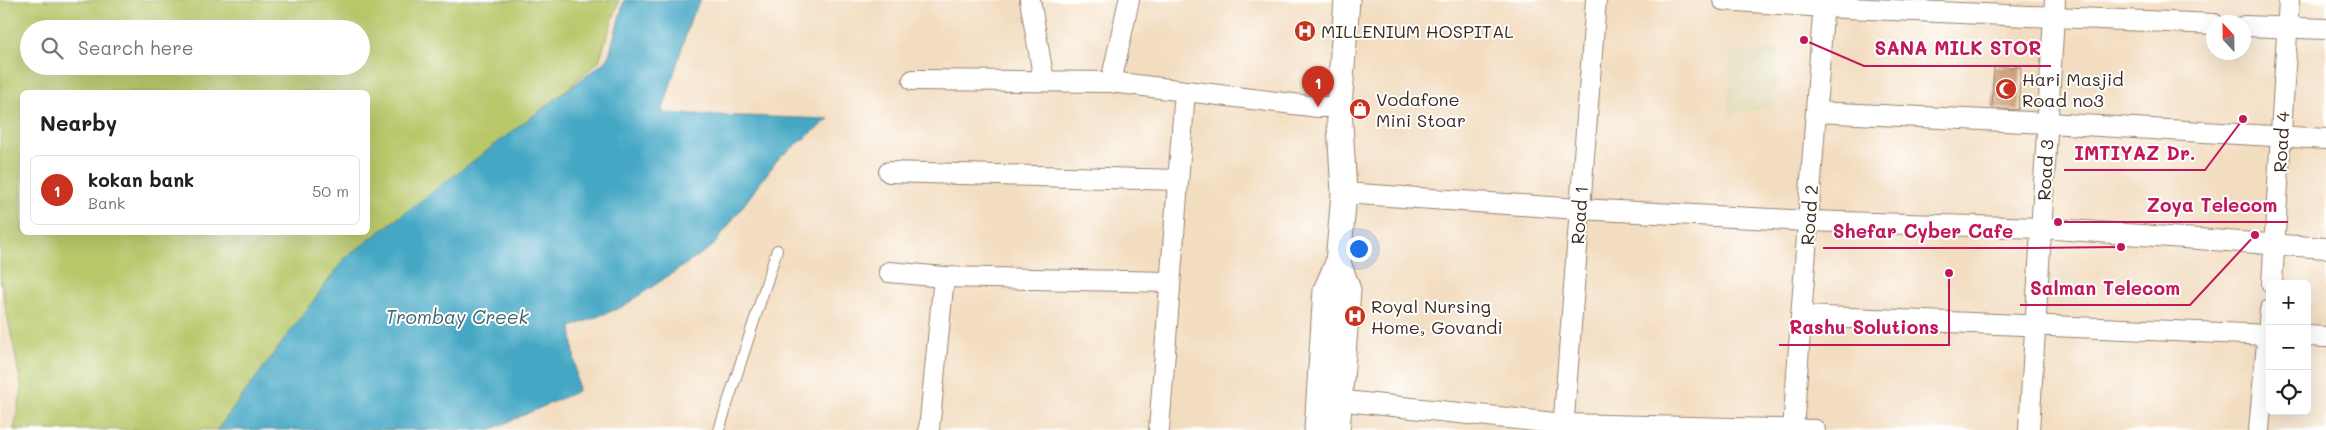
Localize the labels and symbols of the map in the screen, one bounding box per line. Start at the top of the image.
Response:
north arrow [2206,15,2251,60]
hospital icon: MILLENIUM HOSPITAL [1293,19,1317,43]
place label: MILLENIUM HOSPITAL [1321,19,1514,43]
callout: SANA MILK STOR [1864,32,2051,66]
text: SANA MILK STOR [1875,35,2041,60]
pin: 1 [1302,66,1334,107]
place label: Hari Masjid Road no3 [2022,67,2124,112]
mosque icon: Hari Masjid Road no3 [1994,77,2018,101]
place label: Vodafone Mini Stoar [1376,87,1466,132]
shop icon: Vodafone Mini Stoar [1348,97,1372,121]
street label: Road 4 [2267,110,2295,173]
callout: IMTIYAZ Dr. [2064,136,2205,170]
street label: Road 3 [2031,139,2059,201]
text: IMTIYAZ Dr. [2074,140,2196,165]
street label: Road 2 [1795,184,1823,246]
street label: Road 1 [1565,185,1593,245]
callout: Zoya Telecom [2137,188,2288,222]
text: Zoya Telecom [2147,192,2277,217]
callout: Shefar Cyber Cafe [1823,214,2023,248]
text: Shefar Cyber Cafe [1833,218,2013,243]
your location [1346,236,1372,262]
callout: Salman Telecom [2020,271,2190,305]
text: Salman Telecom [2030,275,2180,300]
place label: Royal Nursing Home, Govandi [1371,294,1503,339]
water label: Trombay Creek [385,304,530,329]
hospital icon: Royal Nursing Home, Govandi [1343,304,1367,328]
callout: Rashu Solutions [1779,311,1949,345]
text: Rashu Solutions [1789,314,1939,339]

